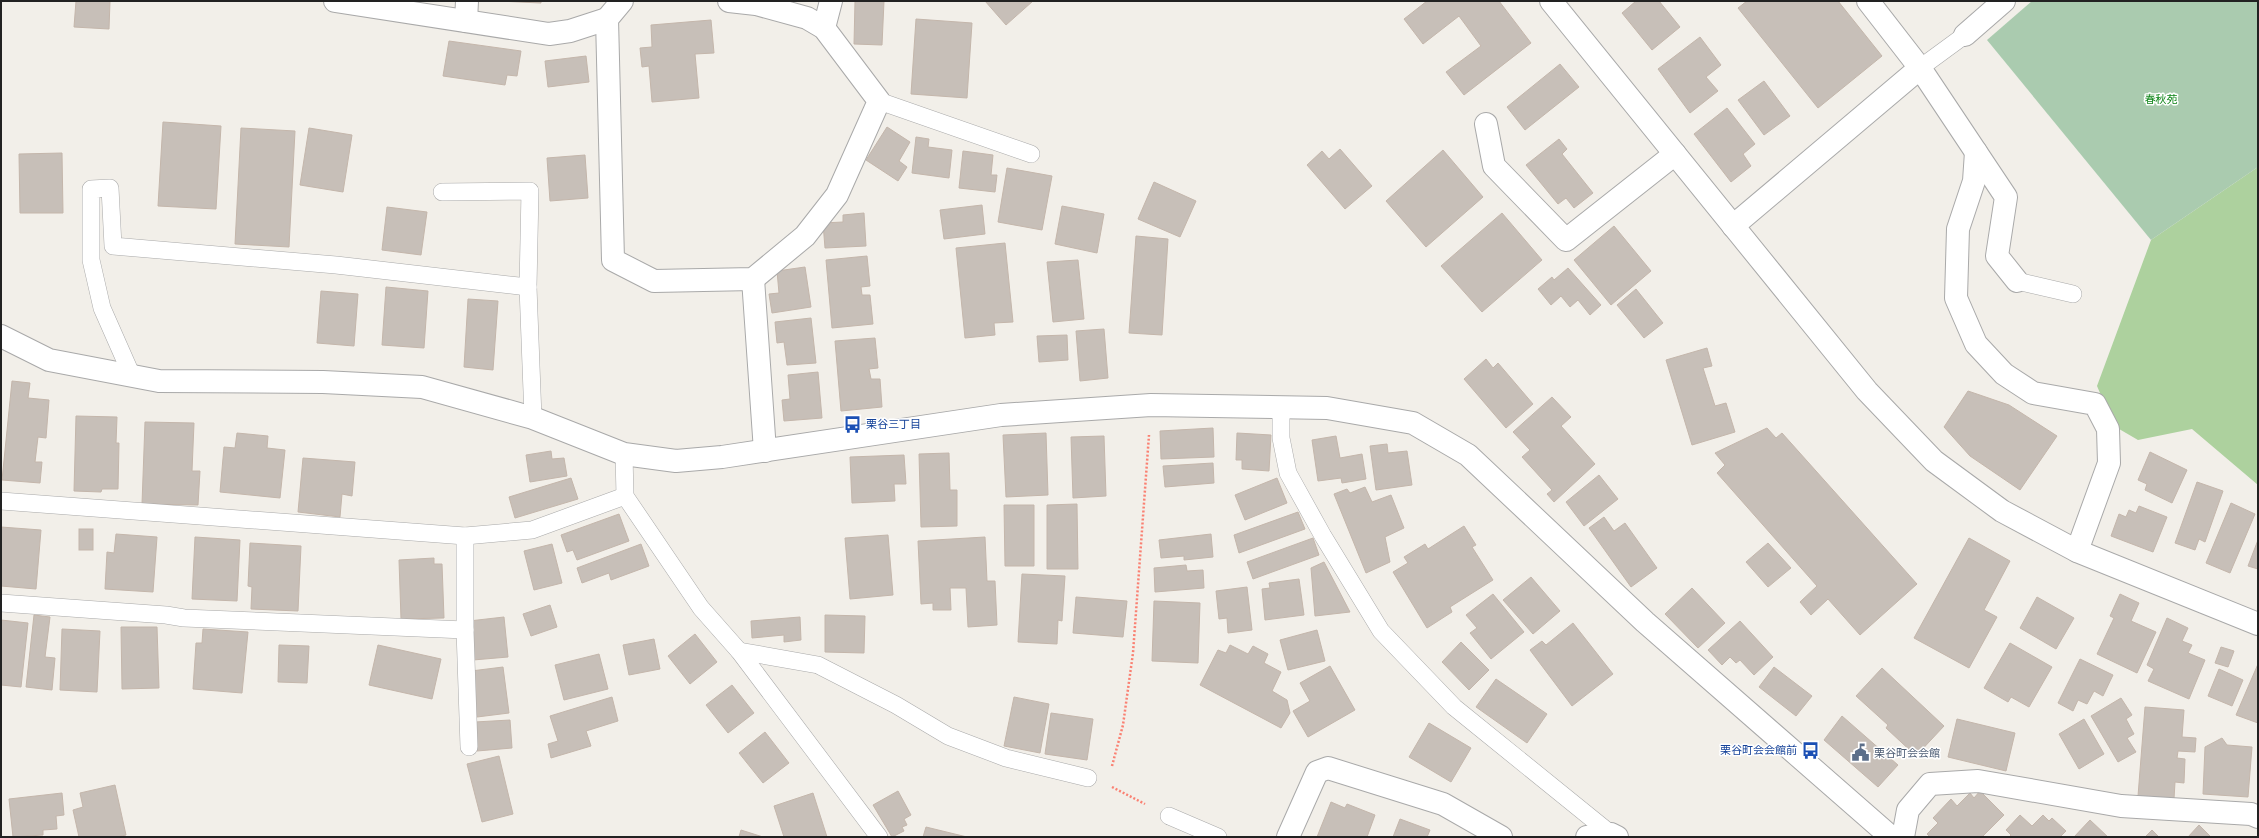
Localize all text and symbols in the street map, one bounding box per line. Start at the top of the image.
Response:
park label: 春秋苑 [2145,93,2178,105]
bus stop icon: 栗谷三丁目 [843,414,863,434]
place label: 栗谷三丁目 [866,418,921,430]
bus stop icon: 栗谷町会会館前 [1800,740,1820,760]
public building icon: 栗谷町会会館 [1851,743,1871,763]
place label: 栗谷町会会館前 [1720,744,1797,756]
place label: 栗谷町会会館 [1874,747,1940,759]

